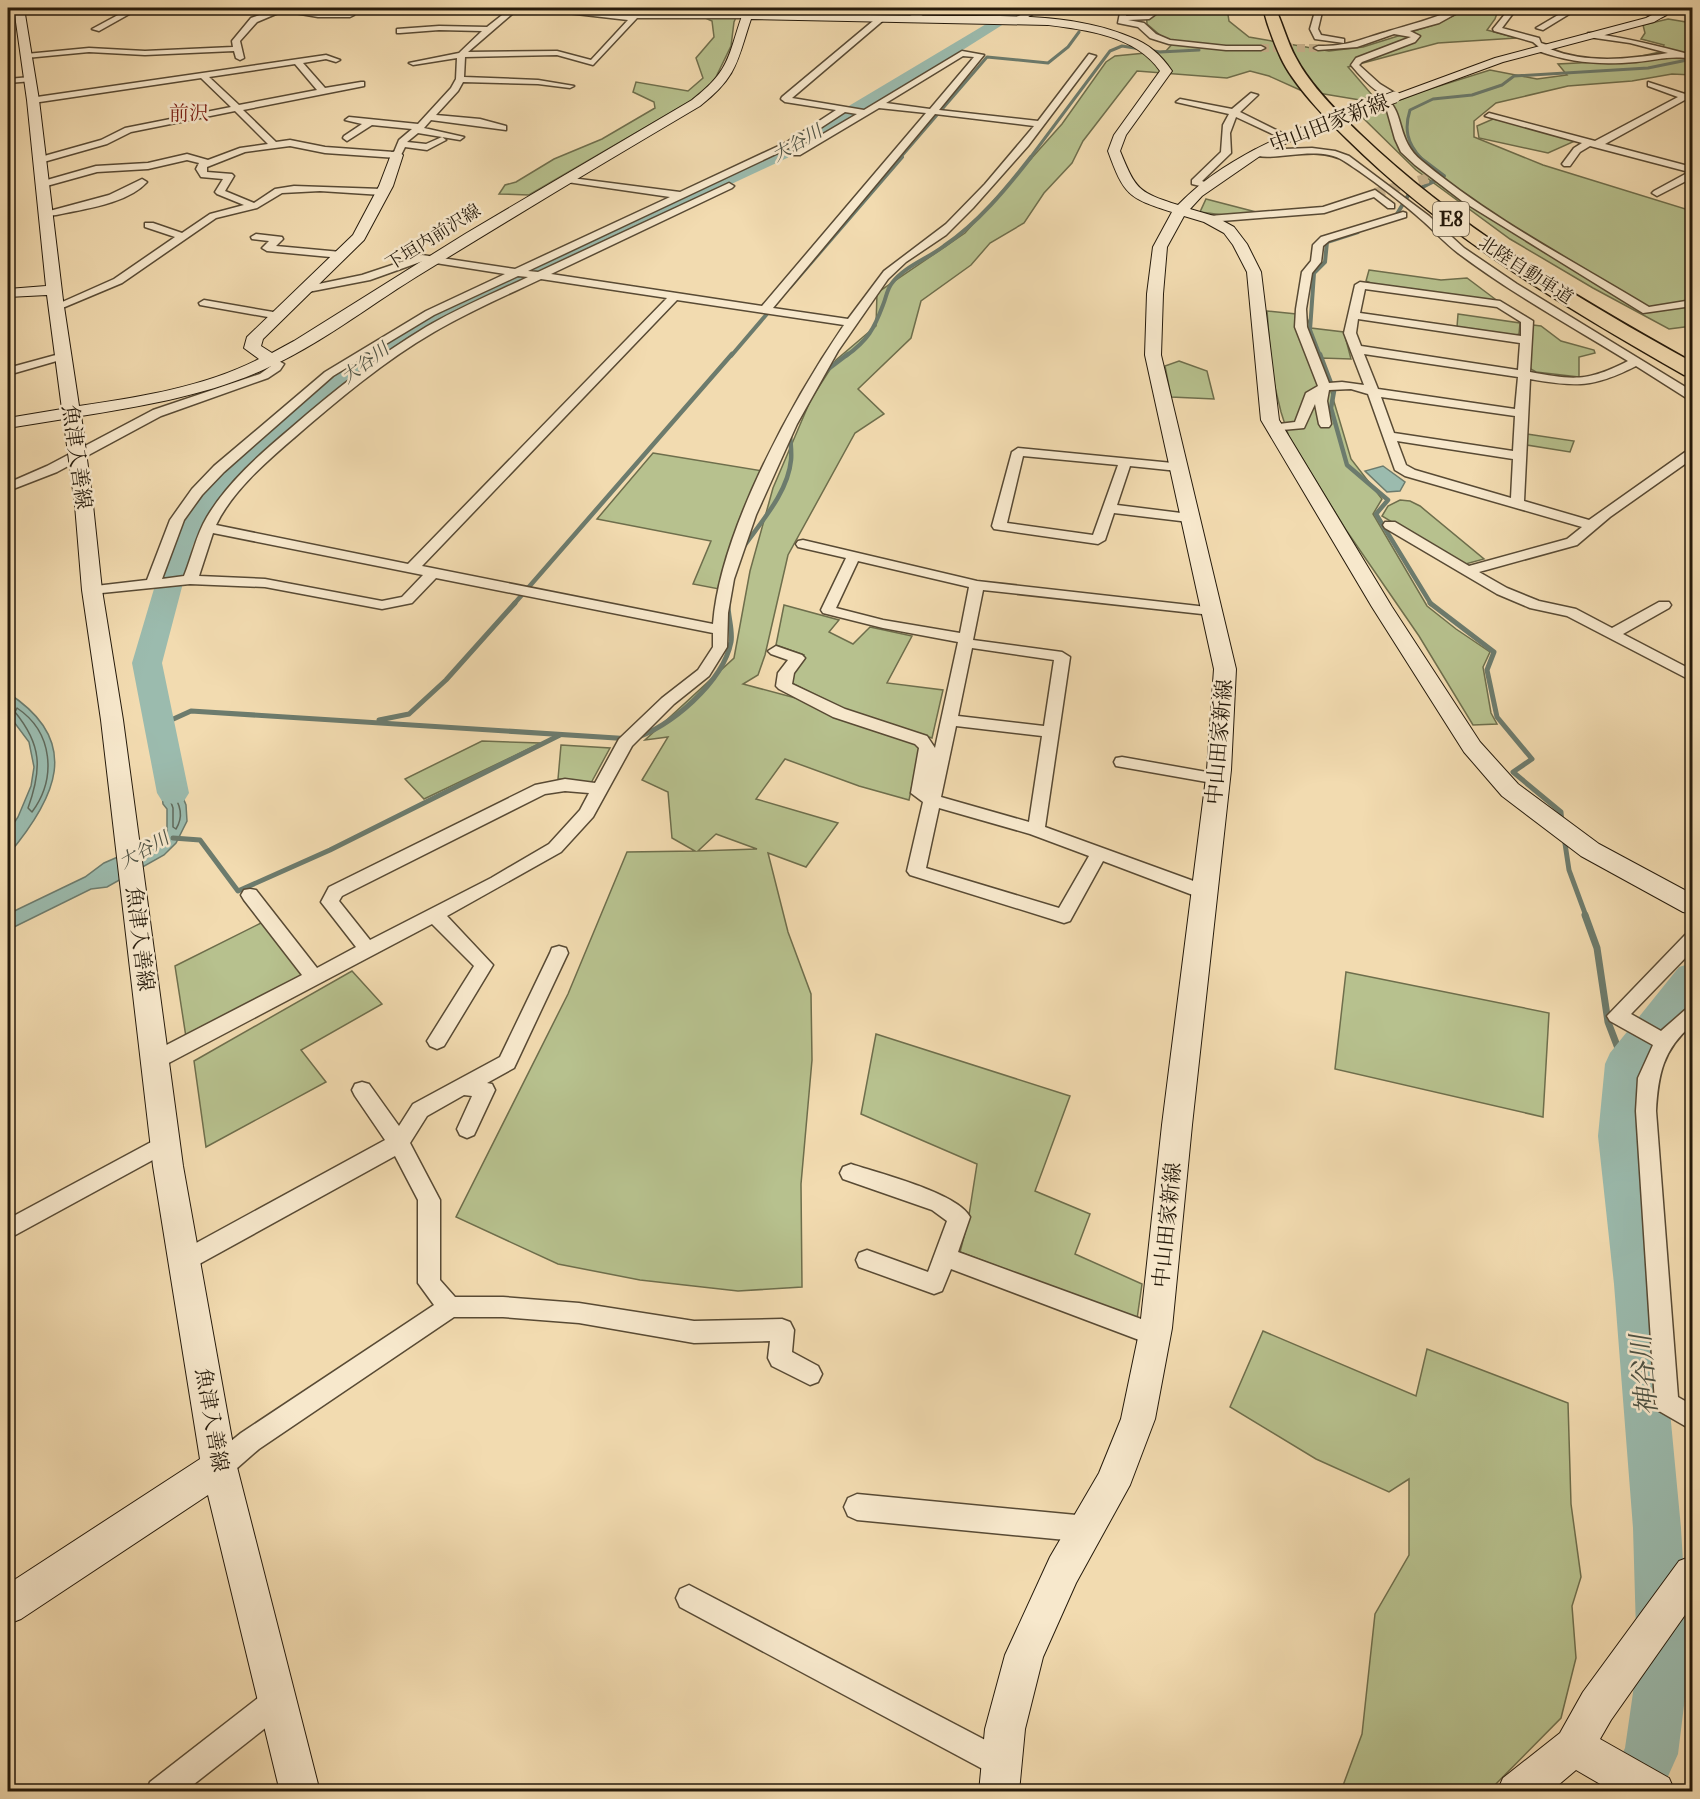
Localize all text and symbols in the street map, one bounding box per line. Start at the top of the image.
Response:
street label: 中山田家新線 [1266,88,1393,159]
district label: 前沢 [169,101,209,126]
water label: 大谷川 [768,119,828,167]
street label: 下垣内前沢線 [381,199,485,276]
road number: E8 [1433,202,1469,236]
street label: 北陸自動車道 [1474,231,1577,309]
water label: 大谷川 [337,337,395,389]
street label: 魚津入善線 [56,403,97,511]
street label: 中山田家新線 [1201,678,1238,806]
water label: 大谷川 [115,826,175,874]
street label: 魚津入善線 [120,885,159,993]
street label: 中山田家新線 [1147,1161,1188,1289]
water label: 神谷川 [1624,1330,1664,1417]
street label: 魚津入善線 [189,1366,234,1474]

